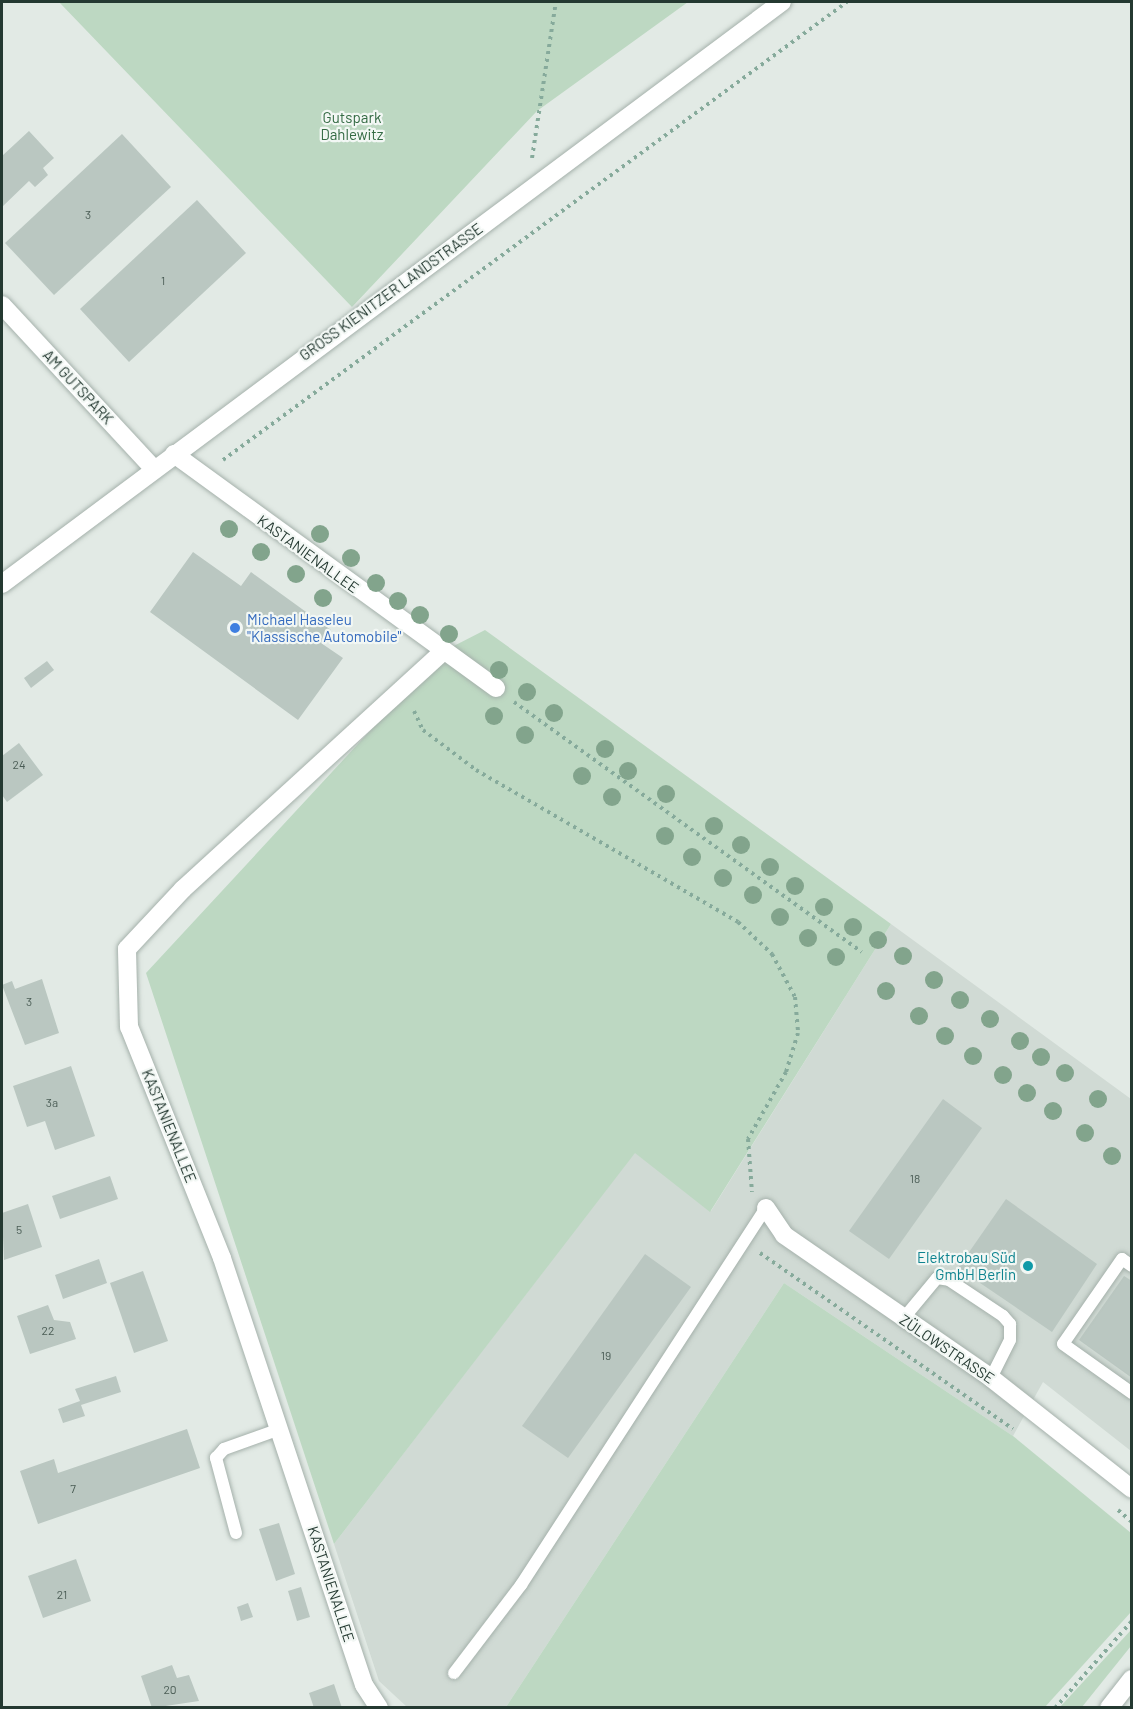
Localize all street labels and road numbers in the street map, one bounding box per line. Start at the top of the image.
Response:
street label: GROSS KIENITZER LANDSTRASSE [296,220,486,364]
street label: AM GUTSPARK [39,346,117,428]
street label: KASTANIENALLEE [254,511,362,597]
street label: KASTANIENALLEE [138,1067,200,1185]
street label: ZÜLOWSTRASSE [896,1311,998,1387]
street label: KASTANIENALLEE [304,1524,358,1644]

